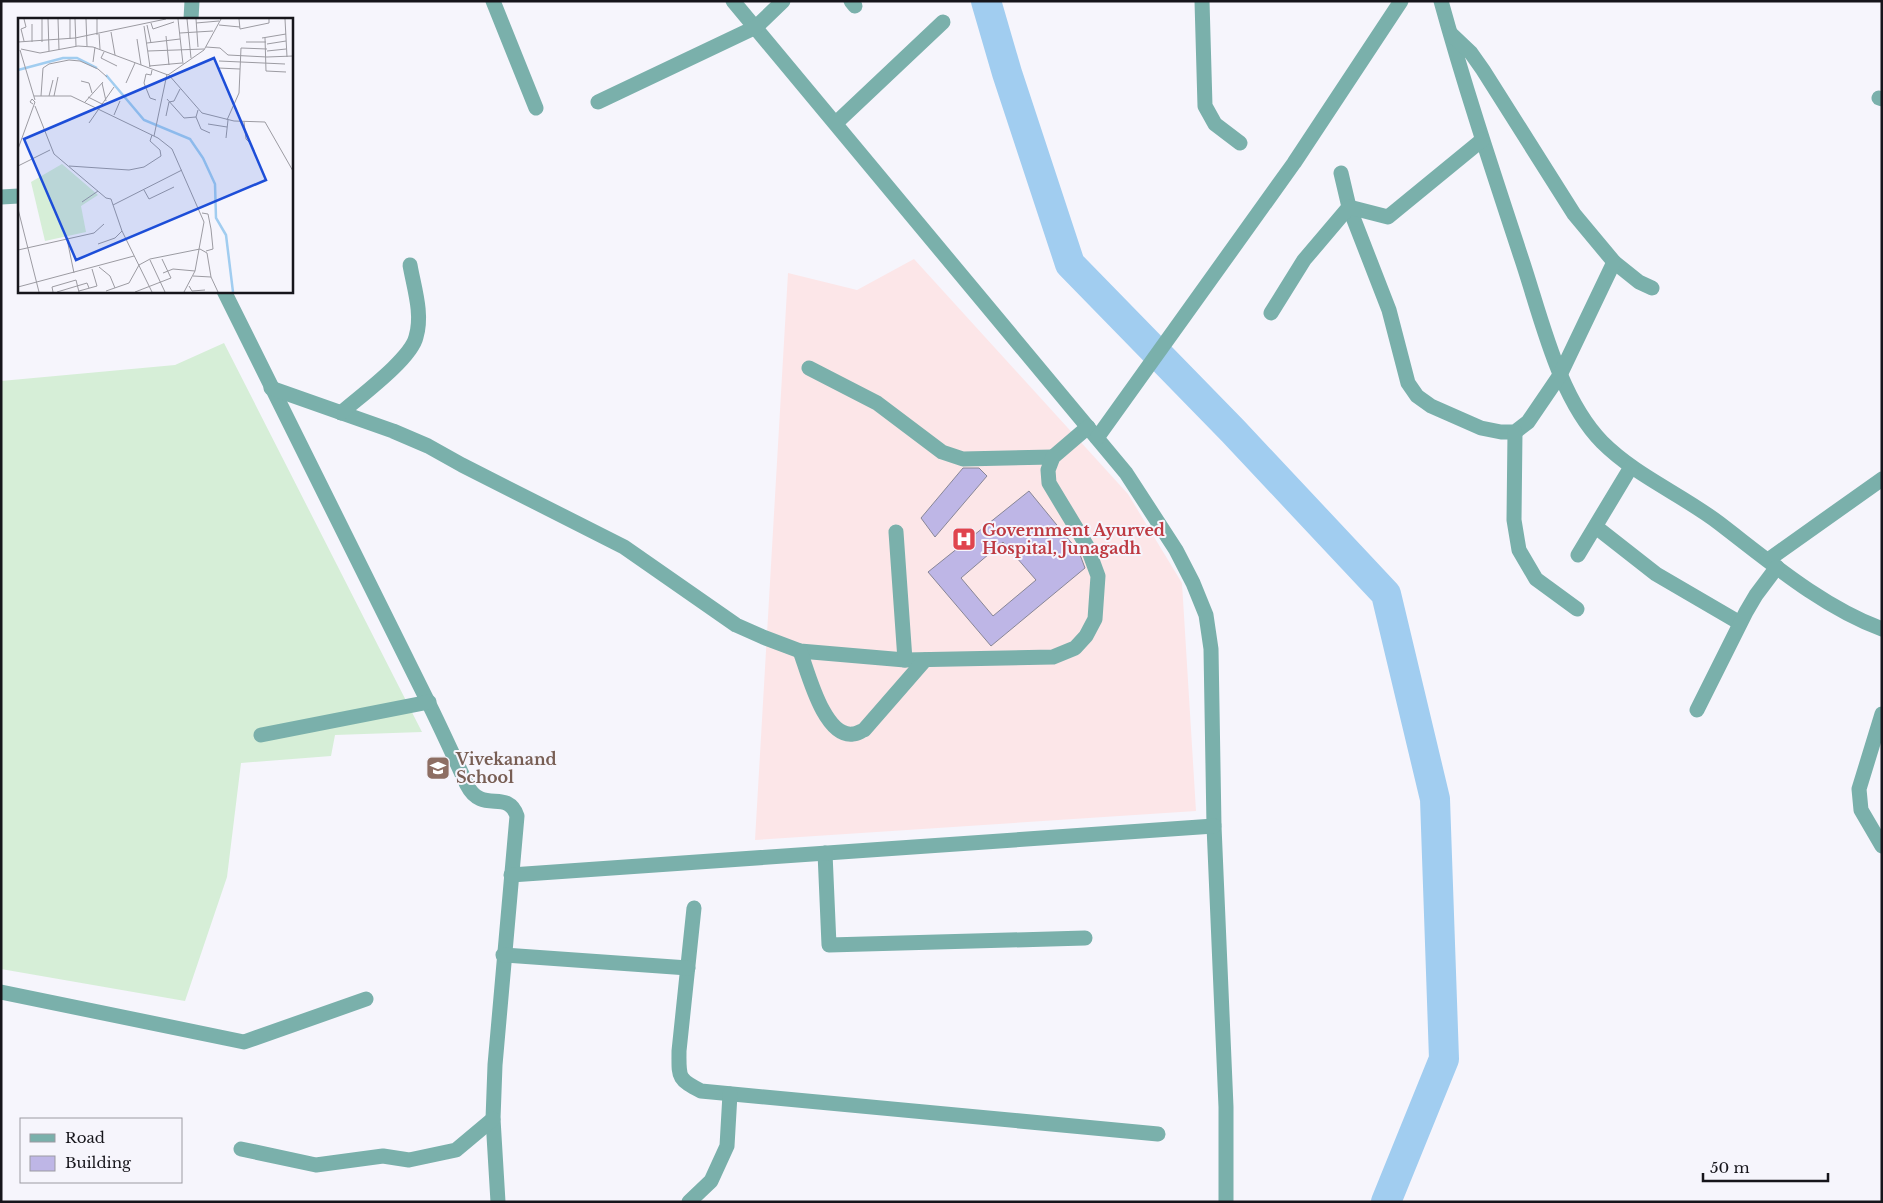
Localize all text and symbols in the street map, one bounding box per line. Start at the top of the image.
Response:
inset map [18,18,292,292]
place label: Government Ayurved Hospital, Junagadh [982,520,1165,558]
hospital icon: Government Ayurved Hospital, Junagadh [951,526,977,552]
place label: Vivekanand School [455,749,557,787]
school or university icon: Vivekanand School [425,755,451,781]
legend [20,1118,182,1183]
text: Road [65,1128,105,1147]
scale bar [1703,1150,1828,1182]
text: Building [65,1153,132,1172]
text: 50 m [1710,1158,1750,1177]

